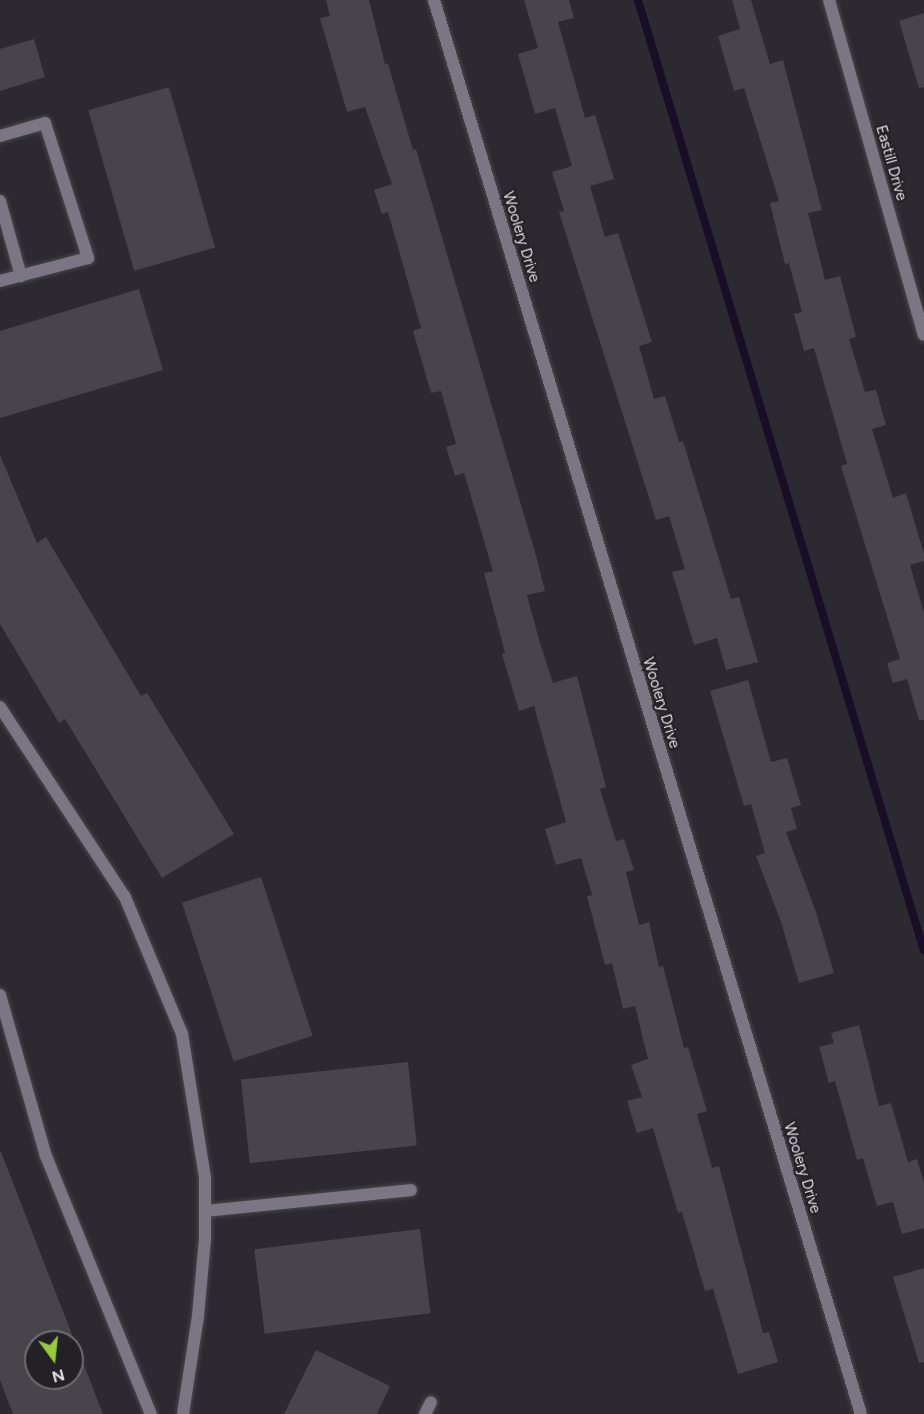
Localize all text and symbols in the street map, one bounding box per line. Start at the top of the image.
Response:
street label: Eastill Drive [872,123,910,203]
street label: Woolery Drive [499,189,543,285]
street label: Woolery Drive [639,655,683,751]
street label: Woolery Drive [780,1120,824,1216]
north arrow [24,1330,84,1390]
text: N [50,1365,67,1387]

